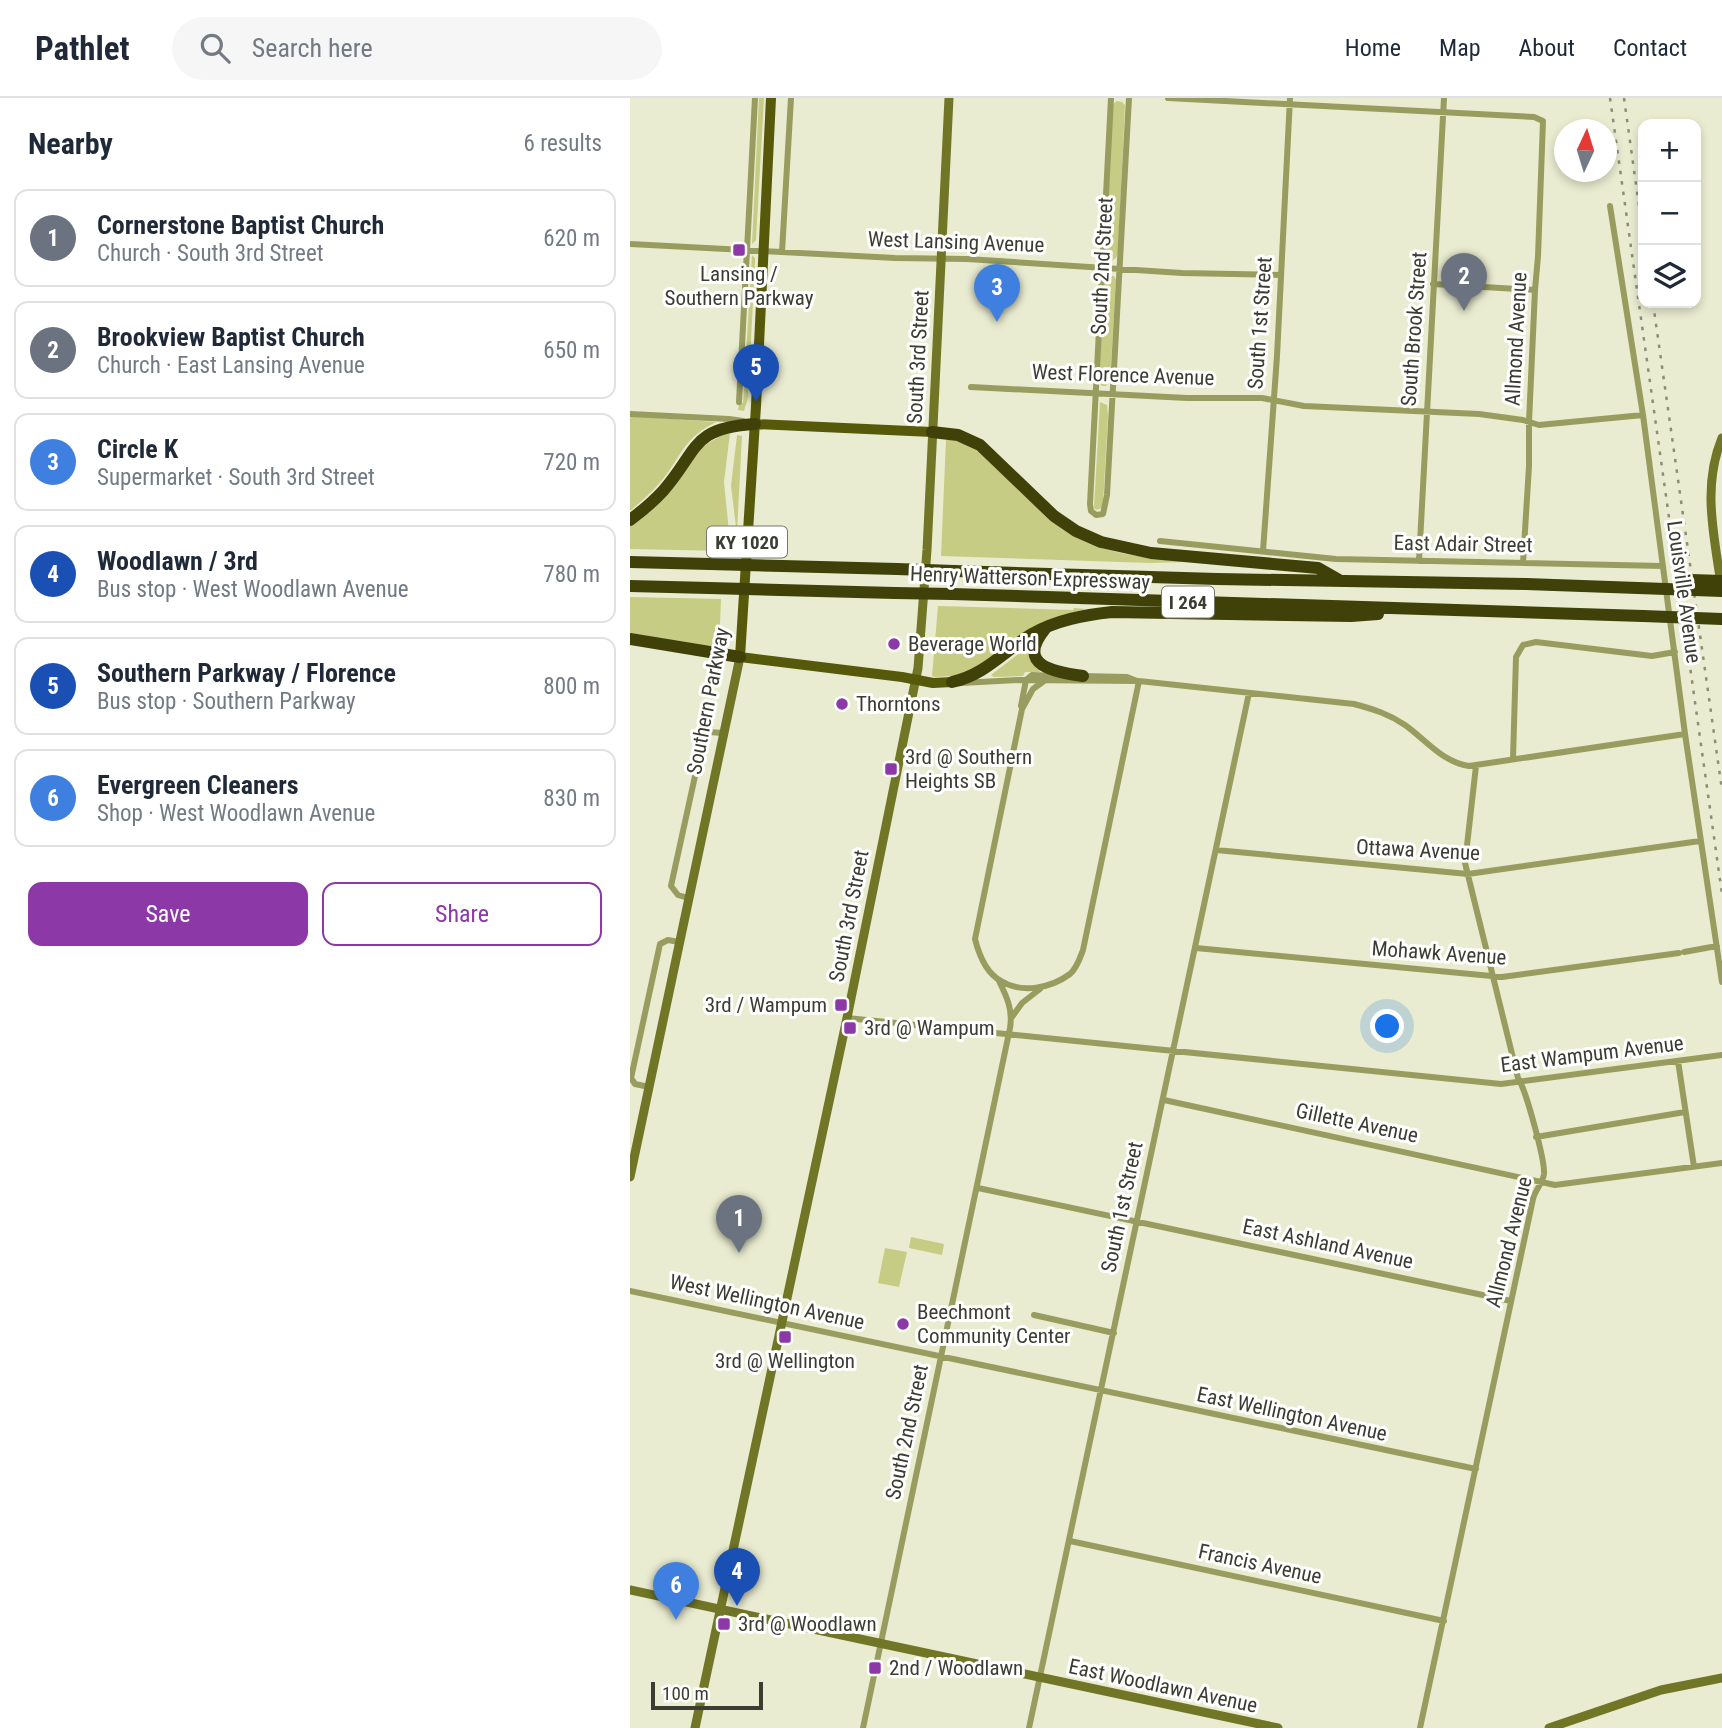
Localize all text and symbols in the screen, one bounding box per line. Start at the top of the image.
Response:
search box [172,17,662,80]
text: Pathlet [35,29,130,68]
icon: search [196,29,234,67]
text: Search here [252,33,373,63]
text: Home [1345,34,1401,62]
text: Map [1439,34,1481,62]
text: About [1519,34,1575,62]
text: Contact [1613,34,1687,62]
north arrow [1554,119,1617,182]
map controls [1638,119,1701,308]
button: + [1638,119,1701,182]
text: Nearby [28,126,113,161]
text: 6 results [524,130,602,157]
button: − [1638,182,1701,245]
street label: South 2nd Street [1086,197,1118,335]
text: Cornerstone Baptist Church [97,210,384,240]
text: 1 [47,225,59,252]
text: 620 m [543,225,600,252]
street label: West Lansing Avenue [867,227,1045,257]
text: Church · South 3rd Street [97,240,323,267]
marker: Lansing / Southern Parkway [731,242,747,258]
button: layers [1638,245,1701,308]
street label: South Brook Street [1397,251,1431,407]
pin: 2 [1441,253,1487,311]
street label: South 1st Street [1243,256,1277,390]
place label: Lansing / Southern Parkway [665,262,814,310]
pin: 3 [974,264,1020,322]
street label: Allmond Avenue [1501,271,1531,407]
street label: South 3rd Street [903,290,933,424]
text: Brookview Baptist Church [97,322,365,352]
text: 2 [47,337,59,364]
text: 650 m [543,337,600,364]
pin: 5 [733,344,779,402]
text: Church · East Lansing Avenue [97,352,365,379]
street label: West Florence Avenue [1031,360,1215,390]
text: Circle K [97,434,178,464]
text: 3 [47,449,59,476]
text: 720 m [543,449,600,476]
text: Supermarket · South 3rd Street [97,464,375,491]
street label: Louisville Avenue [1662,519,1706,665]
road number: KY 1020 [707,526,787,558]
street label: East Adair Street [1393,531,1533,557]
text: Woodlawn / 3rd [97,546,258,576]
text: 4 [47,561,59,588]
text: 780 m [543,561,600,588]
street label: Henry Watterson Expressway [910,562,1151,594]
text: Bus stop · West Woodlawn Avenue [97,576,409,603]
road number: I 264 [1162,587,1214,618]
street label: Southern Parkway [682,625,734,776]
place label: Beverage World [908,632,1037,656]
marker: Beverage World [886,636,902,652]
text: Southern Parkway / Florence [97,658,396,688]
text: 5 [47,673,59,700]
text: 800 m [543,673,600,700]
text: Bus stop · Southern Parkway [97,688,356,715]
place label: Thorntons [856,692,940,716]
marker: Thorntons [834,696,850,712]
place label: 3rd @ Southern Heights SB [905,745,1032,793]
marker: 3rd @ Southern Heights SB [883,761,899,777]
text: Evergreen Cleaners [97,770,299,800]
text: 6 [47,785,59,812]
text: 830 m [543,785,600,812]
text: Shop · West Woodlawn Avenue [97,800,375,827]
street label: Ottawa Avenue [1355,835,1481,865]
street label: South 3rd Street [824,848,874,984]
button: Save [28,882,308,946]
button: Share [322,882,602,946]
street label: Mohawk Avenue [1371,936,1507,970]
place label: 3rd / Wampum [705,993,827,1017]
marker: 3rd / Wampum [833,997,849,1013]
your location [1370,1009,1404,1043]
place label: 3rd @ Wampum [864,1016,995,1040]
marker: 3rd @ Wampum [842,1020,858,1036]
street label: East Wampum Avenue [1499,1031,1685,1077]
street label: Gillette Avenue [1294,1098,1420,1148]
street label: South 1st Street [1096,1139,1148,1275]
street label: Allmond Avenue [1481,1174,1537,1310]
pin: 1 [716,1195,762,1253]
street label: East Ashland Avenue [1241,1214,1416,1274]
street label: West Wellington Avenue [667,1270,867,1334]
place label: Beechmont Community Center [917,1300,1070,1348]
marker: Beechmont Community Center [895,1316,911,1332]
marker: 3rd @ Wellington [777,1329,793,1345]
place label: 3rd @ Wellington [715,1349,855,1373]
street label: South 2nd Street [881,1362,933,1502]
street label: East Wellington Avenue [1195,1382,1389,1446]
street label: Francis Avenue [1196,1539,1324,1589]
pin: 4 [714,1548,760,1606]
pin: 6 [653,1562,699,1620]
place label: 3rd @ Woodlawn [738,1612,877,1636]
marker: 3rd @ Woodlawn [716,1616,732,1632]
street label: East Woodlawn Avenue [1066,1654,1260,1718]
place label: 2nd / Woodlawn [889,1656,1023,1680]
marker: 2nd / Woodlawn [867,1660,883,1676]
scale bar [651,1679,763,1711]
text: 100 m [662,1682,709,1705]

